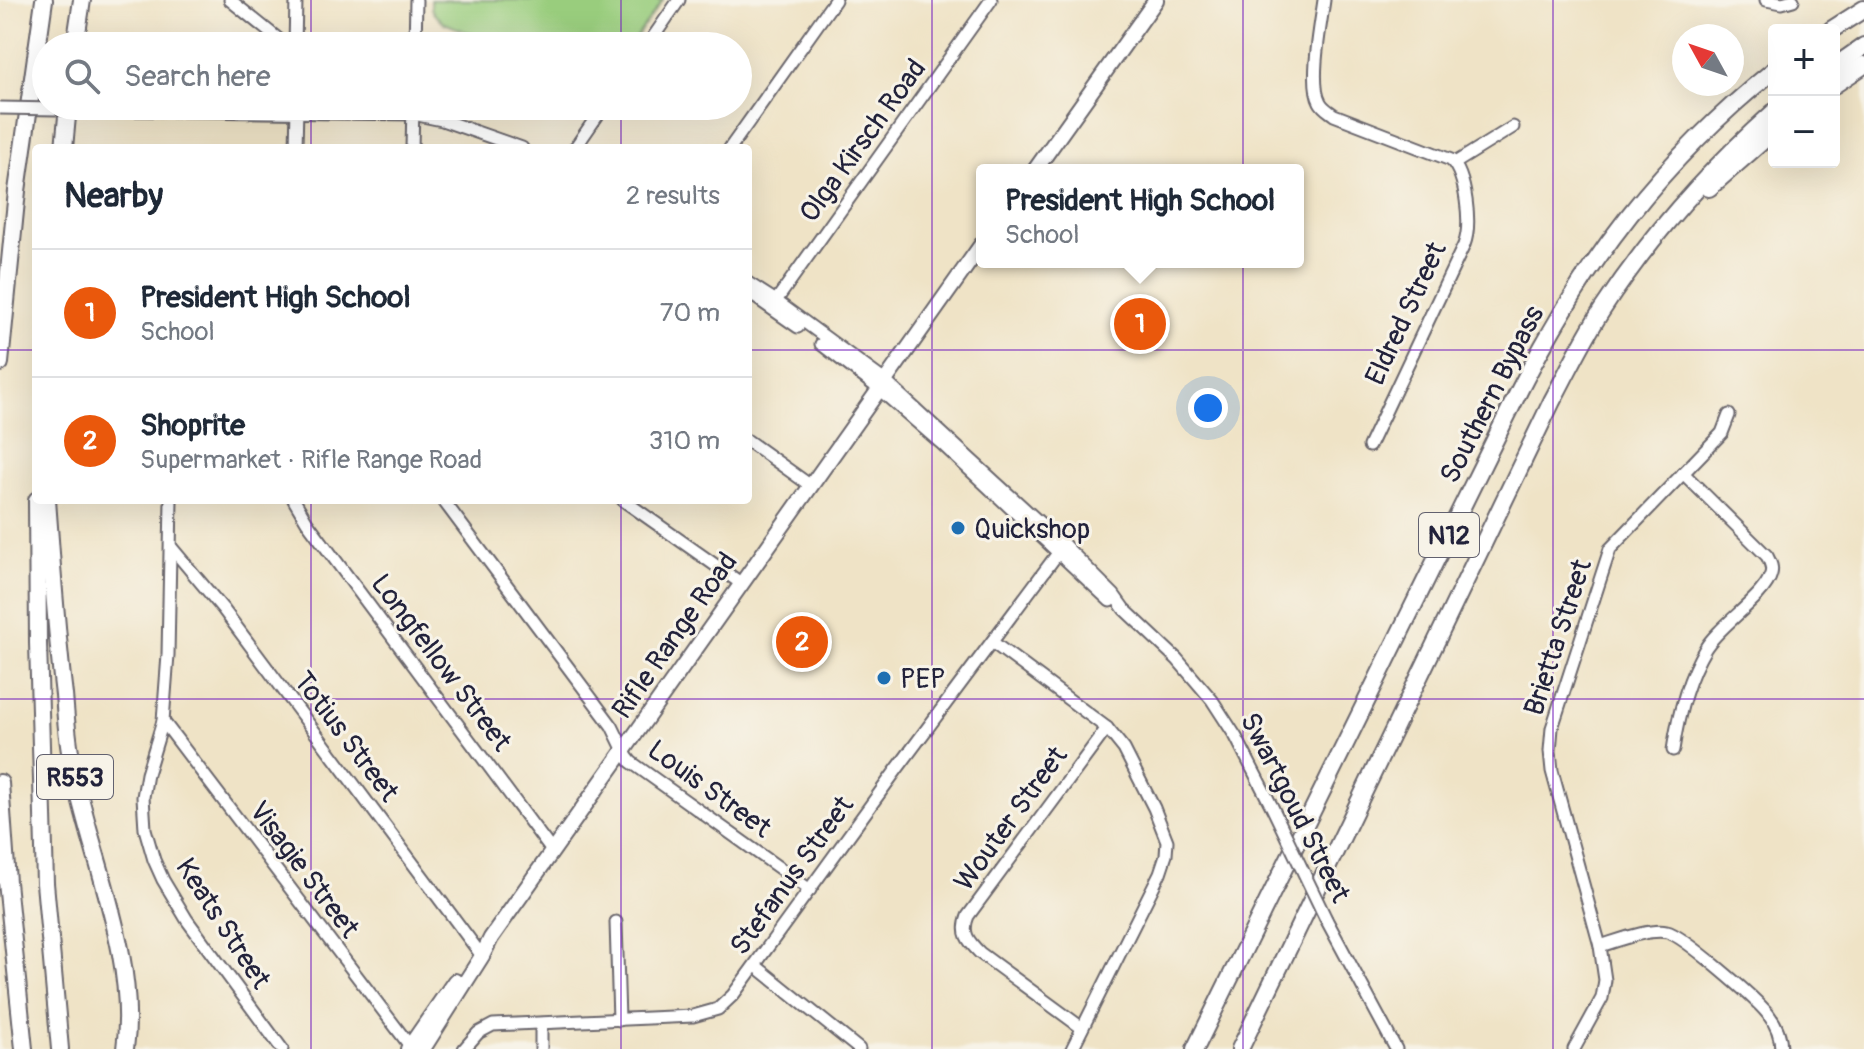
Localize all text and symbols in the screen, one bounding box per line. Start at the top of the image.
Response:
north arrow [1672,24,1744,96]
map controls [1768,24,1840,168]
button: + [1768,24,1840,96]
search box [32,32,752,120]
street label: Olga Kirsch Road [792,52,934,229]
icon: search [60,54,104,98]
text: Search here [124,58,271,95]
button: − [1768,96,1840,168]
popup [976,164,1304,268]
text: Nearby [64,175,163,218]
text: 2 results [626,180,720,212]
text: President High School [1005,182,1275,219]
text: School [1005,219,1079,251]
street label: Eldred Street [1358,236,1455,391]
text: President High School [140,279,411,316]
pin: 1 [1114,294,1166,354]
text: 1 [85,297,95,329]
text: 70 m [660,297,720,329]
street label: Southern Bypass [1433,300,1552,489]
text: School [140,316,215,348]
your location [1188,388,1228,428]
text: Shoprite [140,407,245,444]
text: 2 [83,425,97,457]
text: 310 m [649,425,720,457]
text: Supermarket · Rifle Range Road [140,444,482,476]
place label: Quickshop [974,512,1090,547]
road number: N12 [1419,513,1479,557]
marker: Quickshop [949,519,967,537]
street label: Rifle Range Road [605,546,746,726]
street label: Brietta Street [1517,554,1600,720]
street label: Longfellow Street [363,567,519,759]
pin: 2 [776,612,828,672]
place label: PEP [900,662,945,697]
street label: Totius Street [285,665,407,810]
marker: PEP [875,669,893,687]
street label: Swartgoud Street [1232,707,1358,909]
street label: Louis Street [640,733,778,846]
street label: Wouter Street [947,739,1076,898]
road number: R553 [37,755,113,799]
street label: Stefanus Street [723,789,862,962]
street label: Visagie Street [241,795,367,946]
street label: Keats Street [168,852,278,996]

